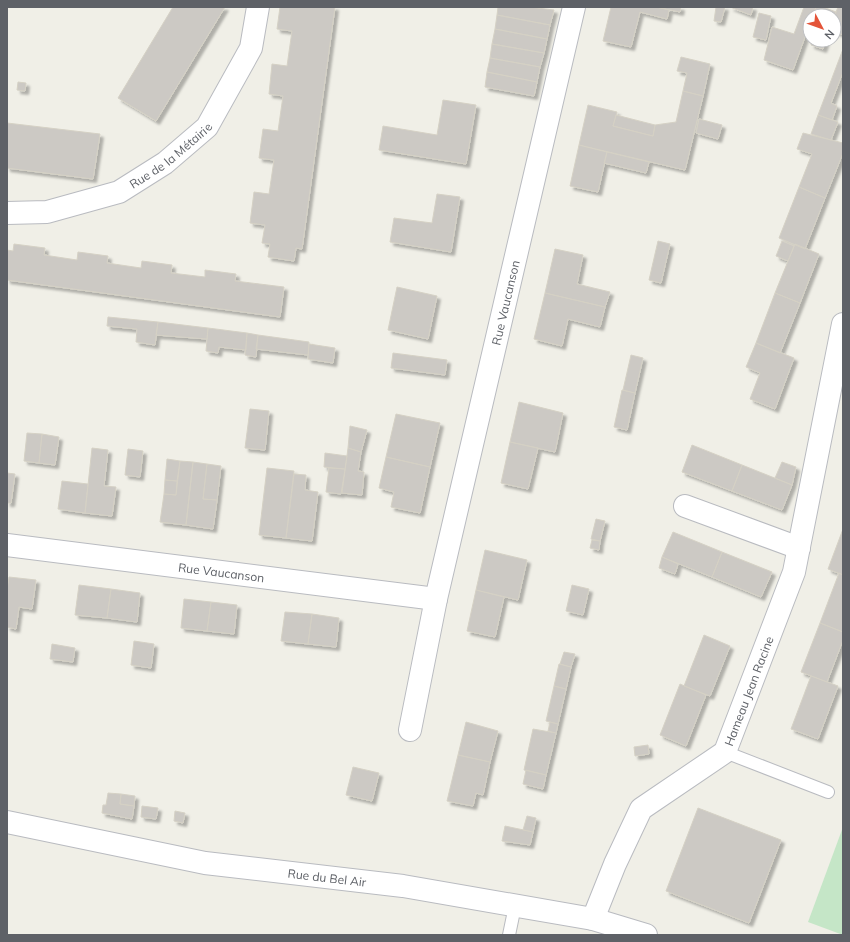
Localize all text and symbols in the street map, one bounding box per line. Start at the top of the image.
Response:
north arrow [802,8,842,48]
text: N [822,27,838,42]
street label: Rue de la Métairie [126,120,215,191]
street label: Rue Vaucanson [488,259,522,346]
street label: Rue Vaucanson [177,559,265,585]
street label: Hameau Jean Racine [721,634,776,748]
street label: Rue du Bel Air [287,865,368,889]

